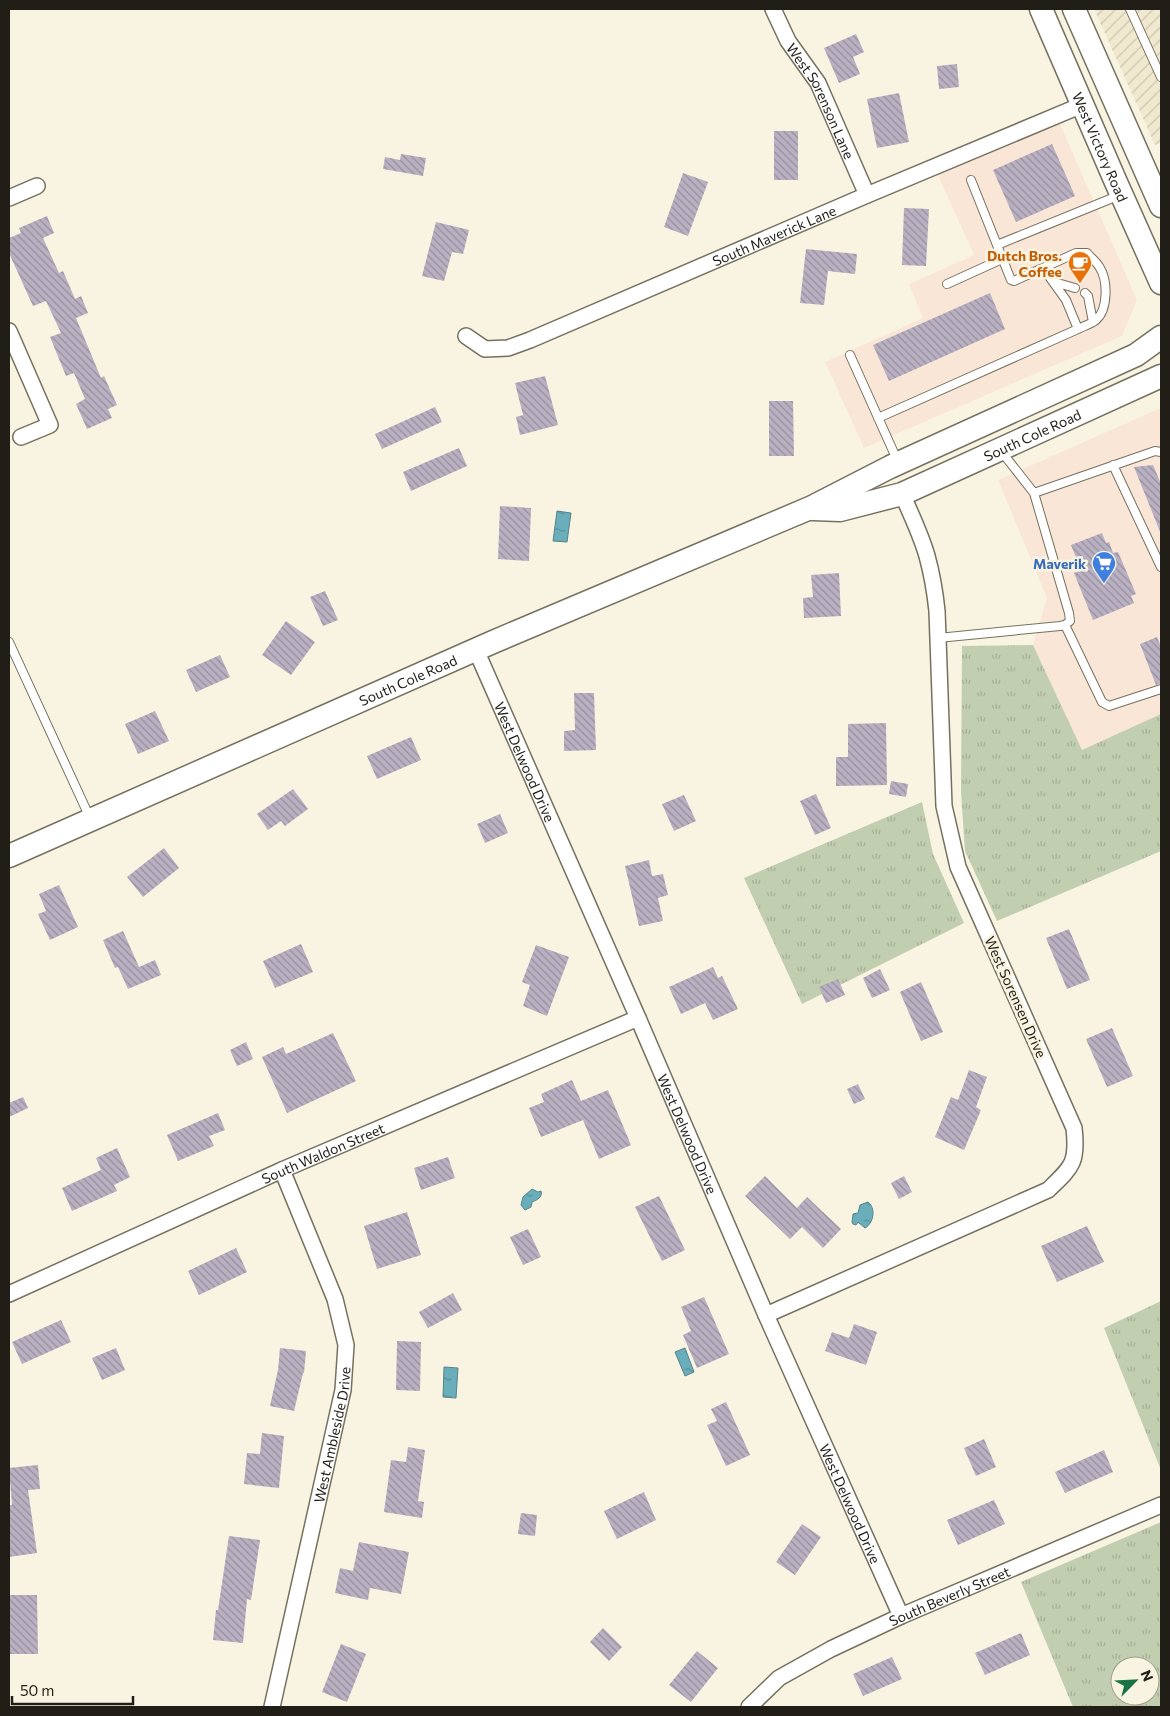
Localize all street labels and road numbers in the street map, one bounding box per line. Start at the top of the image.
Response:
street label: West Sorenson Lane [783,39,858,161]
street label: West Victory Road [1069,89,1132,204]
street label: South Maverick Lane [710,201,838,269]
street label: South Cole Road [981,405,1083,464]
street label: South Cole Road [356,651,459,709]
street label: West Delwood Drive [491,699,559,824]
street label: West Sorensen Drive [982,934,1050,1060]
street label: West Delwood Drive [654,1071,721,1196]
street label: South Waldon Street [259,1119,387,1187]
street label: West Ambleside Drive [310,1366,353,1504]
street label: West Delwood Drive [816,1441,885,1566]
street label: South Beverly Street [886,1562,1013,1629]

